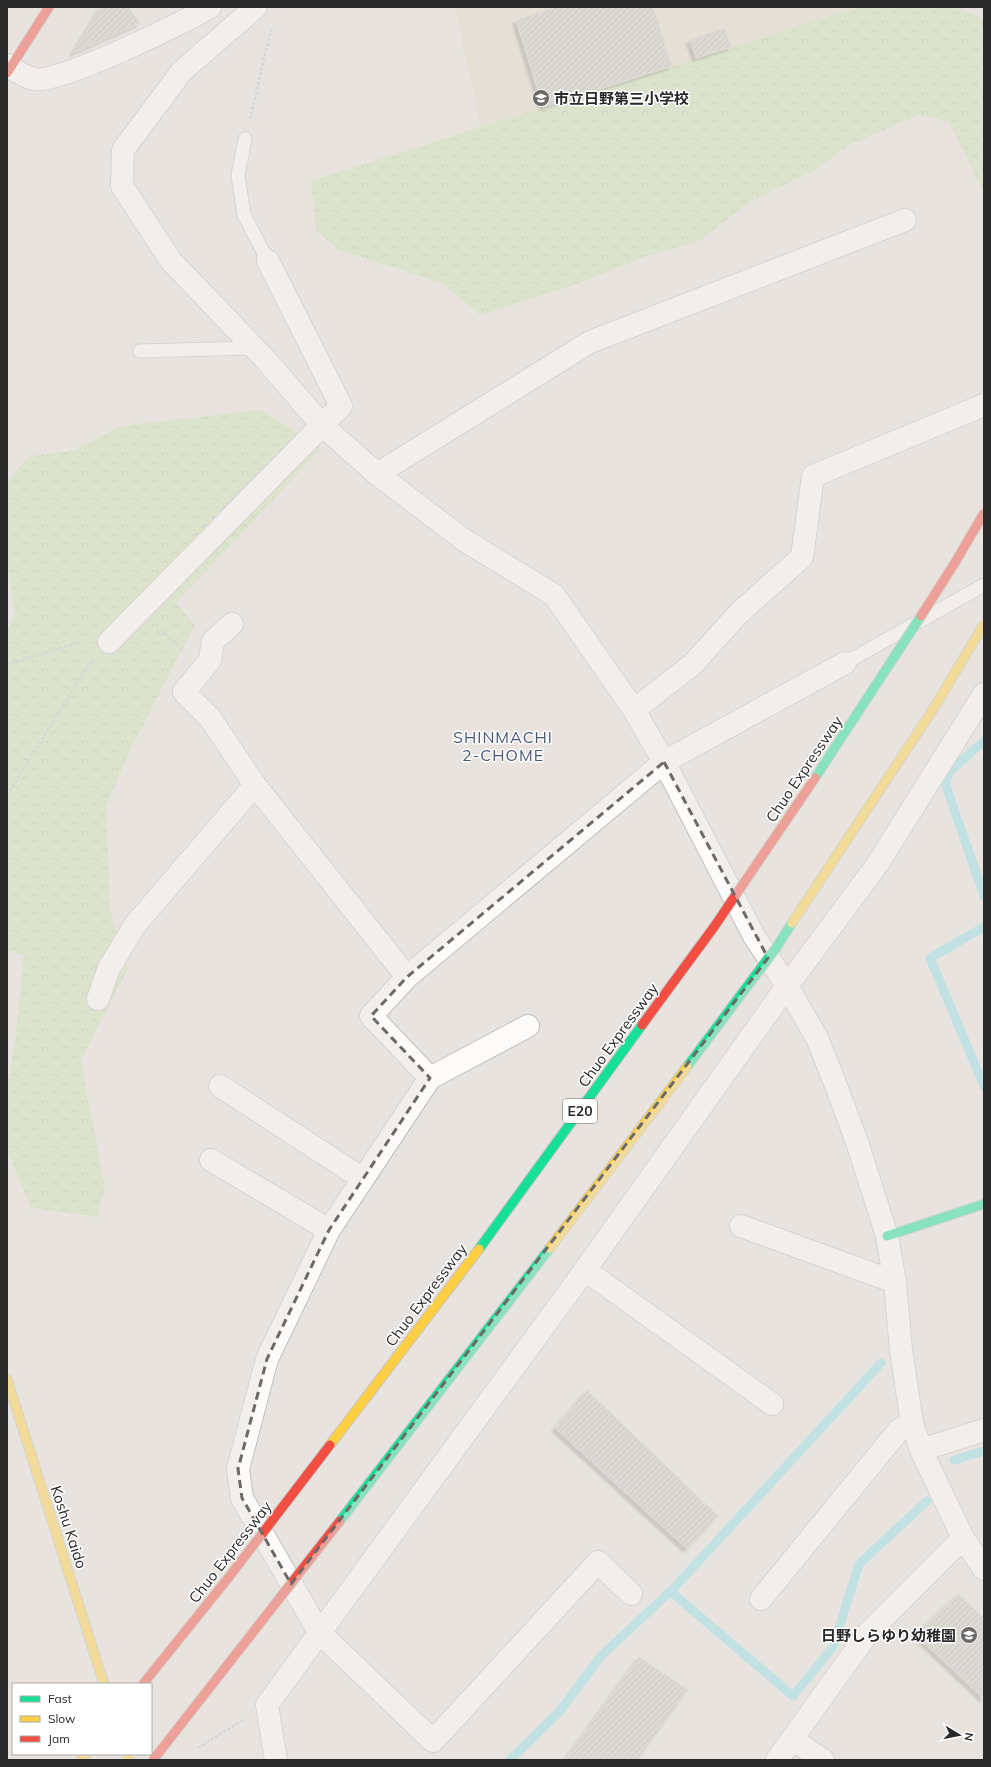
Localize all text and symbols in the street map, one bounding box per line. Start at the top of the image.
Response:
school or university icon: 市立日野第三小学校 [531,88,551,108]
place label: 市立日野第三小学校 [554,89,689,108]
street label: Chuo Expressway [761,712,847,826]
district label: SHINMACHI 2-CHOME [453,727,553,765]
street label: Chuo Expressway [574,979,662,1091]
road number: E20 [563,1099,597,1123]
street label: Chuo Expressway [381,1240,471,1350]
street label: Koshu Kaido [47,1483,91,1571]
street label: Chuo Expressway [184,1497,276,1607]
school or university icon: 日野しらゆり幼稚園 [959,1625,979,1645]
place label: 日野しらゆり幼稚園 [821,1626,956,1645]
legend [12,1683,152,1755]
text: Fast [48,1691,72,1706]
text: Slow [48,1711,76,1726]
north arrow [939,1715,979,1755]
text: Jam [48,1731,70,1746]
text: N [961,1731,976,1742]

